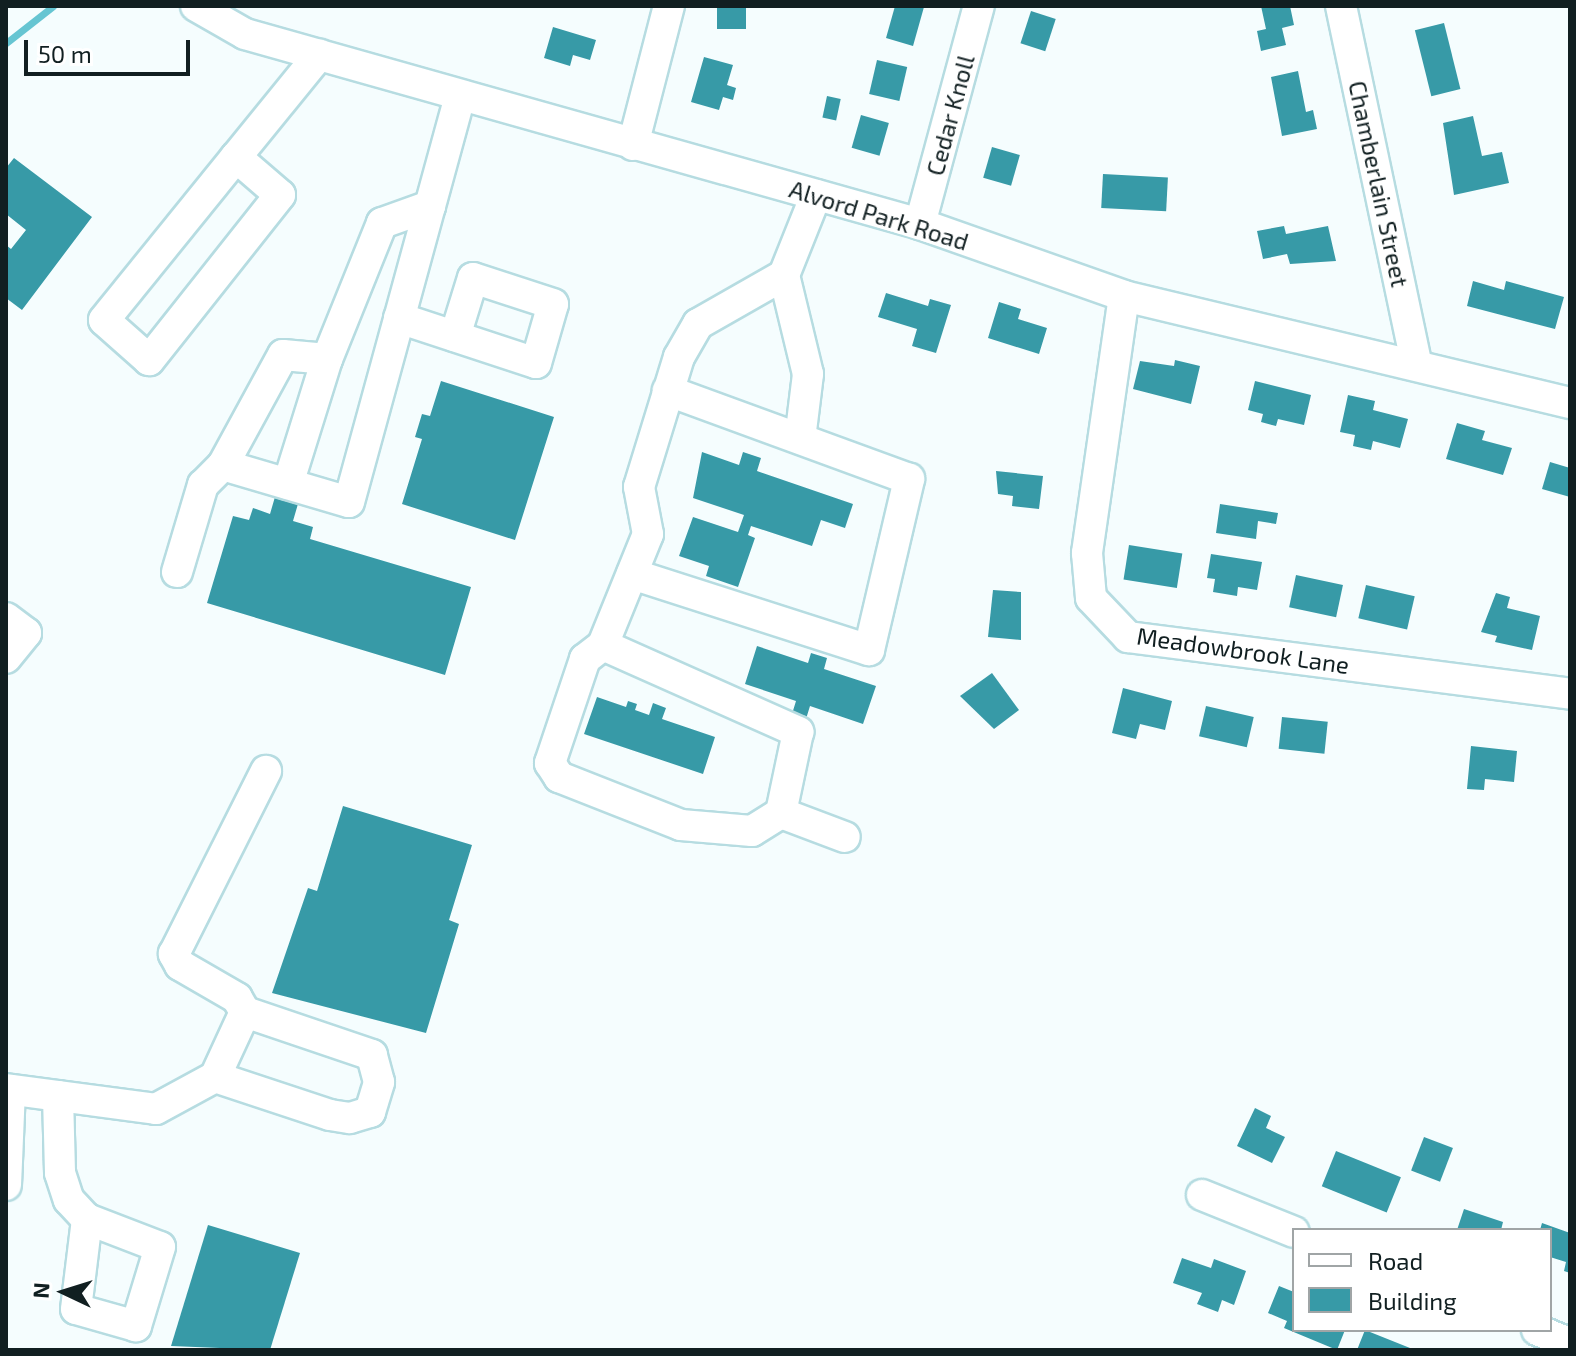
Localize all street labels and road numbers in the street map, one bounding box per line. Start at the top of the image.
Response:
street label: Cedar Knoll [920,51,980,179]
street label: Chamberlain Street [1343,78,1415,290]
street label: Alvord Park Road [786,174,972,256]
street label: Meadowbrook Lane [1135,621,1351,679]

